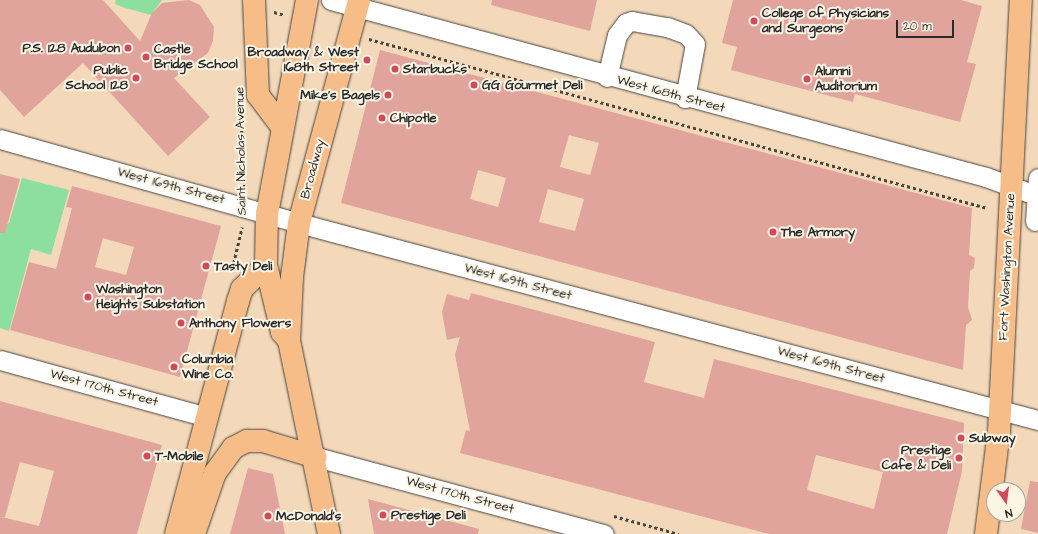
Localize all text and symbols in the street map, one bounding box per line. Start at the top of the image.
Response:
place label: College of Physicians and Surgeons [762,6,889,37]
scale bar [898,12,956,38]
marker: College of Physicians and Surgeons [749,16,759,26]
text: 20 m [903,18,932,35]
place label: P.S. 128 Audubon [22,40,120,56]
place label: Castle Bridge School [154,42,238,73]
marker: P.S. 128 Audubon [123,43,133,53]
place label: Broadway & West 168th Street [248,45,359,76]
marker: Castle Bridge School [141,52,151,62]
marker: Broadway & West 168th Street [362,55,372,65]
place label: Starbucks [403,61,467,77]
place label: Public School 128 [66,63,128,94]
marker: Starbucks [390,64,400,74]
place label: Alumni Auditorium [815,64,877,95]
street label: West 168th Street [615,72,727,116]
marker: Public School 128 [131,73,141,83]
marker: Alumni Auditorium [802,74,812,84]
place label: GG Gourmet Deli [482,77,582,93]
marker: GG Gourmet Deli [469,80,479,90]
street label: Saint Nicholas Avenue [232,87,250,215]
place label: Mike's Bagels [300,87,380,103]
marker: Mike's Bagels [383,90,393,100]
place label: Chipotle [390,110,436,126]
marker: Chipotle [377,113,387,123]
street label: Broadway [298,137,328,201]
street label: West 169th Street [116,164,226,208]
street label: Fort Washington Avenue [995,193,1019,341]
place label: The Armory [781,224,855,240]
marker: The Armory [768,227,778,237]
place label: Tasty Deli [214,258,272,274]
street label: West 169th Street [463,260,573,304]
marker: Tasty Deli [201,261,211,271]
place label: Washington Heights Substation [96,282,205,313]
marker: Washington Heights Substation [83,292,93,302]
place label: Anthony Flowers [189,315,291,331]
marker: Anthony Flowers [176,318,186,328]
street label: West 169th Street [776,343,886,387]
place label: Columbia Wine Co. [182,352,233,383]
marker: Columbia Wine Co. [169,362,179,372]
street label: West 170th Street [48,366,160,410]
place label: Subway [969,430,1016,446]
marker: Subway [956,433,966,443]
place label: Prestige Cafe & Deli [882,443,951,474]
place label: T-Mobile [155,448,204,464]
marker: T-Mobile [142,451,152,461]
marker: Prestige Cafe & Deli [954,453,964,463]
street label: West 170th Street [404,473,516,517]
north arrow [986,482,1026,522]
text: N [1004,505,1014,521]
place label: Prestige Deli [391,507,466,523]
place label: McDonald's [276,508,341,524]
marker: Prestige Deli [378,510,388,520]
marker: McDonald's [263,511,273,521]

